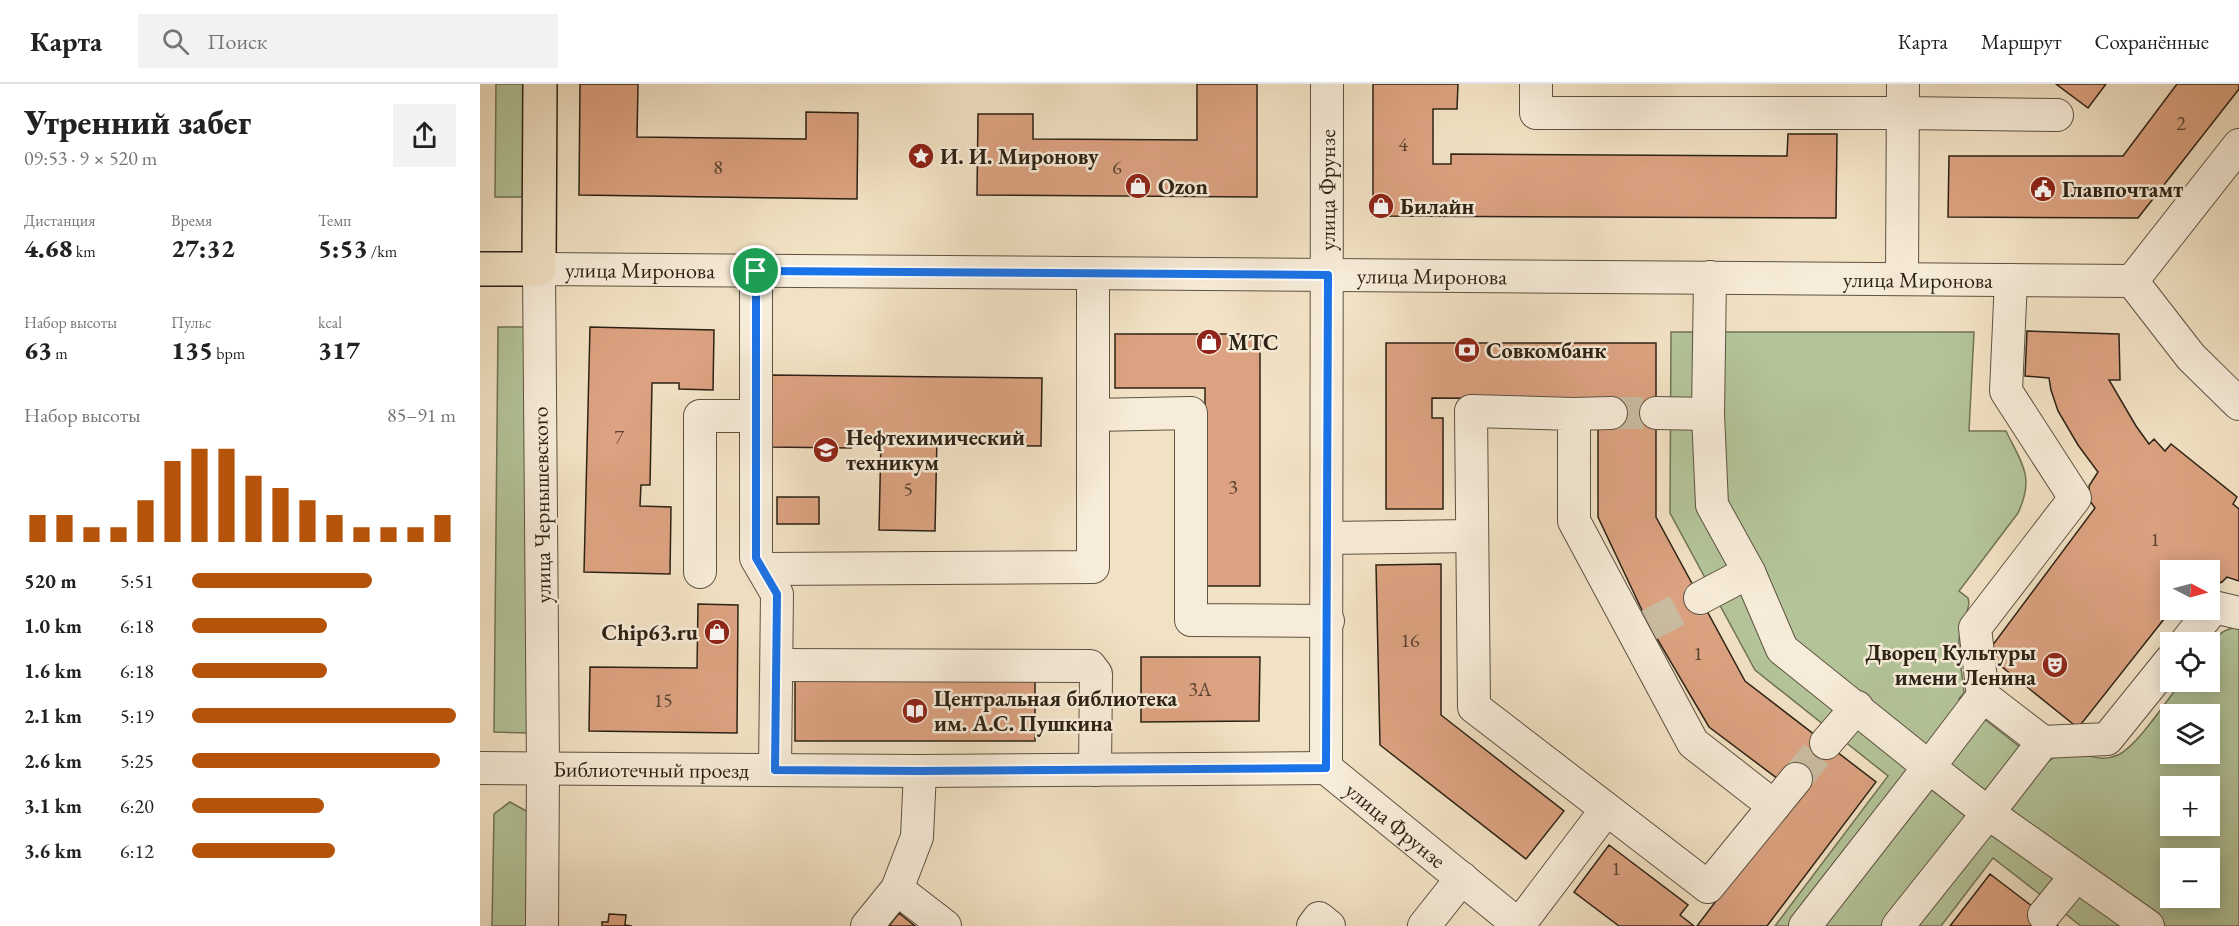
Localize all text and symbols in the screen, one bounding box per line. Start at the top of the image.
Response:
search box [138,14,558,68]
text: Карта [30,23,102,59]
icon: search [159,25,192,58]
text: Поиск [207,27,267,56]
text: Карта [1898,28,1948,55]
text: Маршрут [1981,28,2062,55]
text: Сохранённые [2095,28,2209,55]
text: Утренний забег [24,101,251,144]
button: share [393,104,456,167]
house number: 2 [2176,110,2186,136]
street label: улица Фрунзе [1313,129,1342,251]
house number: 4 [1398,131,1408,157]
place icon: И. И. Миронову [906,141,936,171]
place label: И. И. Миронову [940,142,1099,171]
text: 09:53 · 9 × 520 m [24,145,157,171]
house number: 8 [713,154,723,180]
house number: 6 [1112,154,1122,180]
shop icon: Ozon [1123,171,1153,201]
place label: Ozon [1158,172,1208,201]
public building icon: Главпочтамт [2028,174,2058,204]
place label: Главпочтамт [2062,175,2183,204]
shop icon: Билайн [1366,191,1396,221]
place label: Билайн [1400,192,1475,221]
text: Дистанция [24,210,95,231]
text: Время [171,210,212,231]
text: Темп [318,210,351,231]
text: 4.68 [24,231,73,265]
text: 27:32 [171,231,235,265]
text: 5:53 [318,231,368,265]
text: km [73,241,96,262]
text: /km [368,241,397,262]
pin [730,245,781,296]
icon: arrive [739,254,772,287]
street label: улица Миронова [565,255,715,285]
street label: улица Миронова [1357,261,1507,291]
street label: улица Миронова [1843,265,1993,295]
text: Набор высоты [24,312,117,333]
text: Пульс [171,312,212,333]
text: kcal [318,312,342,333]
shop icon: МТС [1194,327,1224,357]
place label: МТС [1228,328,1279,357]
text: 63 [24,333,52,367]
text: 135 [171,333,213,367]
text: 317 [318,333,360,367]
bank icon: Совкомбанк [1452,335,1482,365]
place label: Совкомбанк [1486,336,1607,365]
text: m [52,343,68,364]
text: bpm [213,343,245,364]
text: Набор высоты [24,402,140,428]
text: 85–91 m [387,402,456,428]
street label: улица Чернышевского [525,406,558,604]
place label: Нефтехимический техникум [846,423,1025,477]
house number: 7 [614,424,624,450]
school or university icon: Нефтехимический техникум [811,435,841,465]
house number: 3 [1228,474,1238,500]
house number: 5 [903,476,913,502]
house number: 1 [2150,526,2160,552]
north arrow [2160,560,2220,620]
map controls [2160,560,2220,908]
text: 520 m [24,568,77,594]
text: 5:51 [120,568,154,594]
text: 1.0 km [24,613,82,639]
text: 6:18 [120,613,154,639]
shop icon: Chip63.ru [702,617,732,647]
place label: Chip63.ru [602,618,698,647]
house number: 16 [1400,627,1420,653]
button: locate [2160,632,2220,692]
place label: Дворец Культуры имени Ленина [1865,638,2036,692]
house number: 1 [1693,640,1703,666]
theatre icon: Дворец Культуры имени Ленина [2040,650,2070,680]
text: 1.6 km [24,658,82,684]
text: 6:18 [120,658,154,684]
house number: 3А [1188,676,1212,702]
place label: Центральная библиотека им. А.С. Пушкина [934,684,1178,738]
house number: 15 [653,687,673,713]
library icon: Центральная библиотека им. А.С. Пушкина [900,696,930,726]
text: 2.1 km [24,703,82,729]
text: 5:19 [120,703,154,729]
button: layers [2160,704,2220,764]
text: 2.6 km [24,748,82,774]
text: 5:25 [120,748,154,774]
street label: Библиотечный проезд [553,754,749,785]
street label: улица Фрунзе [1339,776,1452,875]
button: + [2160,776,2220,836]
text: 3.1 km [24,793,82,819]
text: 6:20 [120,793,154,819]
text: 3.6 km [24,838,82,864]
text: 6:12 [120,838,154,864]
button: − [2160,848,2220,908]
house number: 1 [1611,855,1621,881]

